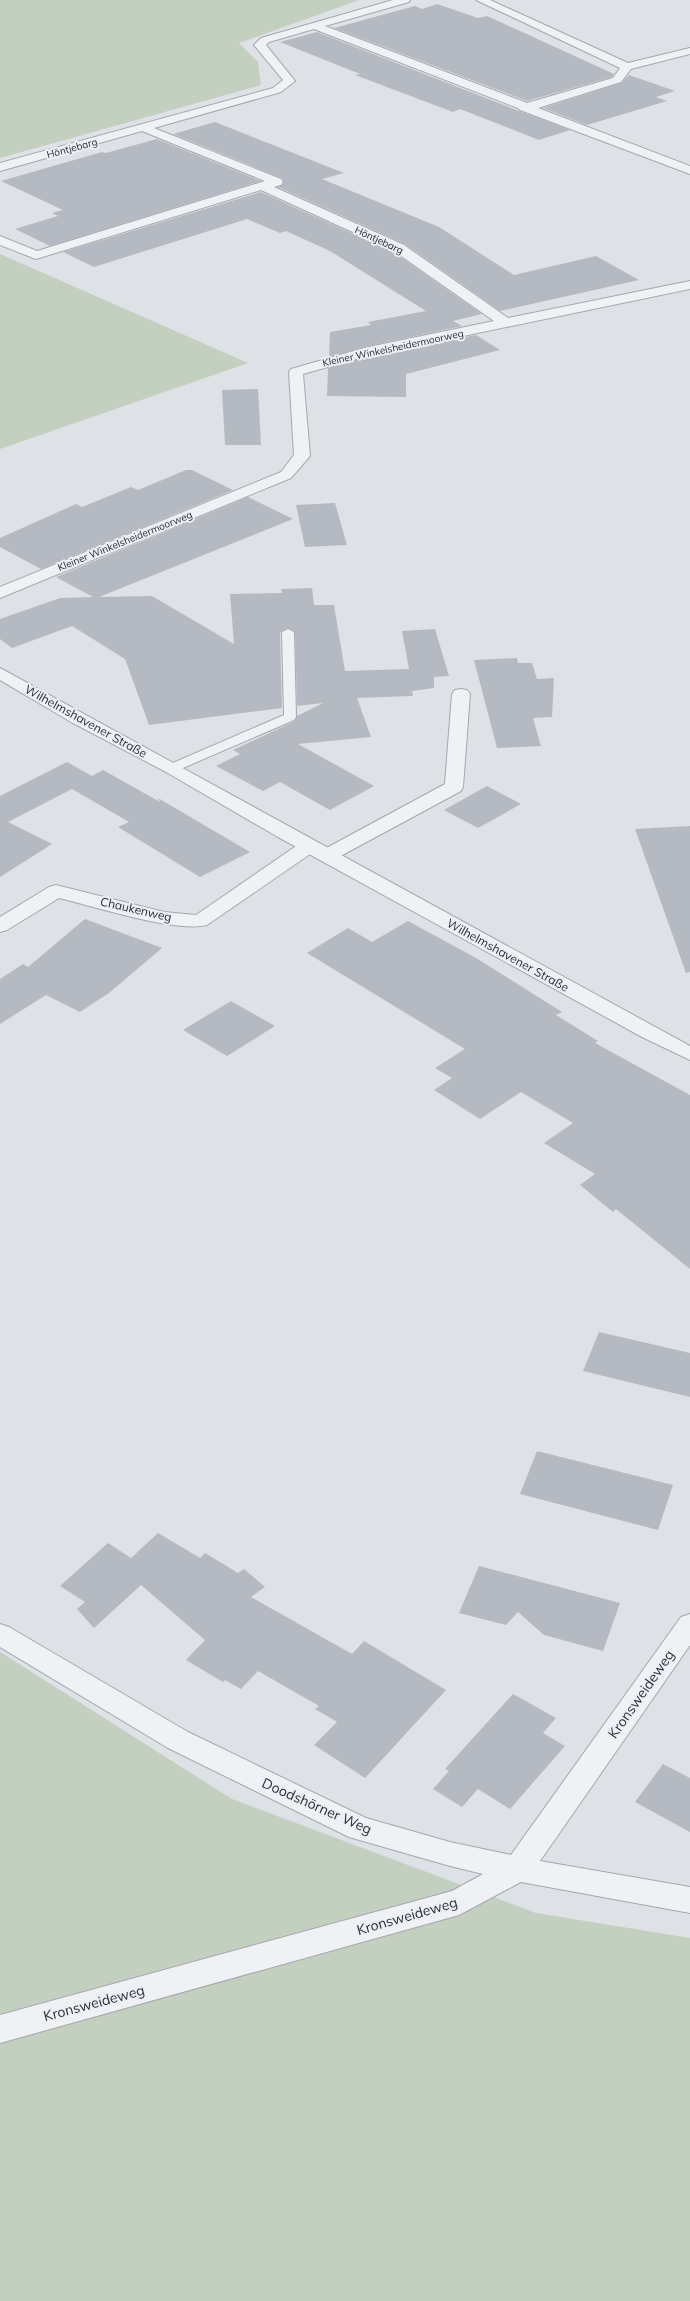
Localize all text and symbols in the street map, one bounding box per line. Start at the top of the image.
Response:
street label: Höntjebarg [45,135,99,161]
street label: Höntjebarg [353,223,405,257]
street label: Kleiner Winkelsheidermoorweg [321,327,465,369]
street label: Kleiner Winkelsheidermoorweg [56,508,194,574]
street label: Wilhelmshavener Straße [22,681,150,761]
street label: Chaukenweg [99,893,173,925]
street label: Wilhelmshavener Straße [444,915,572,995]
street label: Kronsweideweg [604,1646,678,1742]
street label: Doodshörner Weg [259,1774,375,1838]
street label: Kronsweideweg [355,1893,459,1939]
street label: Kronsweideweg [41,1981,147,2025]

